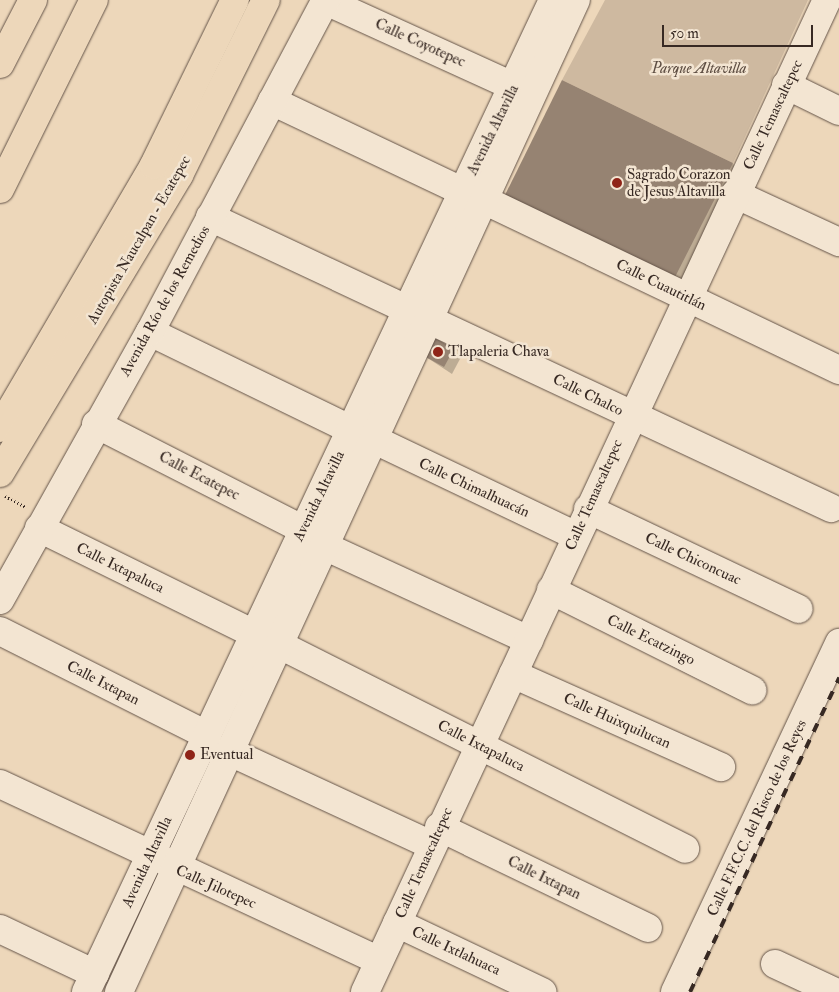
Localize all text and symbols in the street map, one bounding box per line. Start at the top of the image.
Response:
street label: Calle Coyotepec [372,15,468,71]
scale bar [664,15,815,47]
text: 50 m [670,24,699,43]
street label: Calle Temascaltepec [740,57,806,173]
park label: Parque Altavilla [651,60,747,78]
street label: Avenida Altavilla [463,82,523,178]
street label: Autopista Naucalpan - Ecatepec [83,153,195,327]
place label: Sagrado Corazon de Jesus Altavilla [627,165,731,200]
marker: Sagrado Corazon de Jesus Altavilla [611,177,623,189]
street label: Avenida Río de los Remedios [116,222,214,380]
street label: Calle Cuautitlán [613,255,709,315]
place label: Tlapaleria Chava [448,343,549,361]
marker: Tlapaleria Chava [432,346,444,358]
street label: Calle Chalco [550,370,626,420]
street label: Calle Temascaltepec [561,437,627,553]
street label: Calle Ecatepec [156,448,242,504]
street label: Avenida Altavilla [289,448,349,544]
street label: Calle Chimalhuacán [416,454,532,522]
street label: Calle Chiconcuac [642,529,744,589]
street label: Calle Ixtapaluca [73,539,167,597]
street label: Calle Ecatzingo [604,611,698,669]
street label: Calle Ixtapan [64,657,142,709]
street label: Calle Huixquilucan [561,689,673,753]
street label: Calle Ixtapaluca [434,716,528,776]
street label: Calle F.F.C.C. del Risco de los Reyes [703,717,811,919]
place label: Eventual [200,746,253,764]
marker: Eventual [184,749,196,761]
street label: Calle Temascaltepec [391,805,457,921]
street label: Avenida Altavilla [118,814,176,910]
street label: Calle Ixtapan [504,853,584,903]
street label: Calle Jilotepec [173,861,259,913]
street label: Calle Ixtlahuaca [409,923,503,979]

